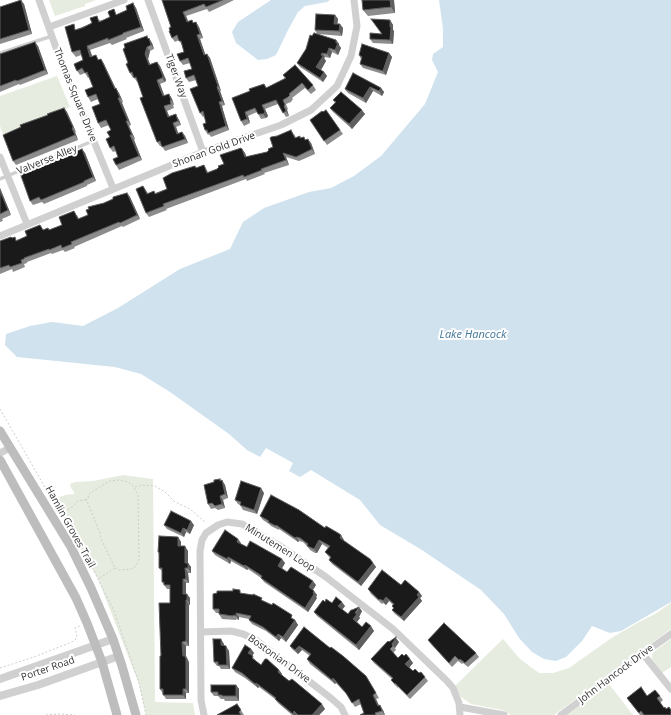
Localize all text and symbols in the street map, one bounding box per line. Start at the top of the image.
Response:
street label: Thomas Square Drive [51,46,99,144]
street label: Tiger Way [163,53,189,99]
street label: Shonan Gold Drive [171,129,257,171]
street label: Valverse Alley [15,143,79,177]
water label: Lake Hancock [440,328,506,342]
street label: Hamlin Groves Trail [43,484,97,570]
street label: Minutemen Loop [243,522,317,574]
street label: Bostonian Drive [245,632,313,686]
street label: John Hancock Drive [576,642,656,706]
street label: Porter Road [20,654,76,684]

